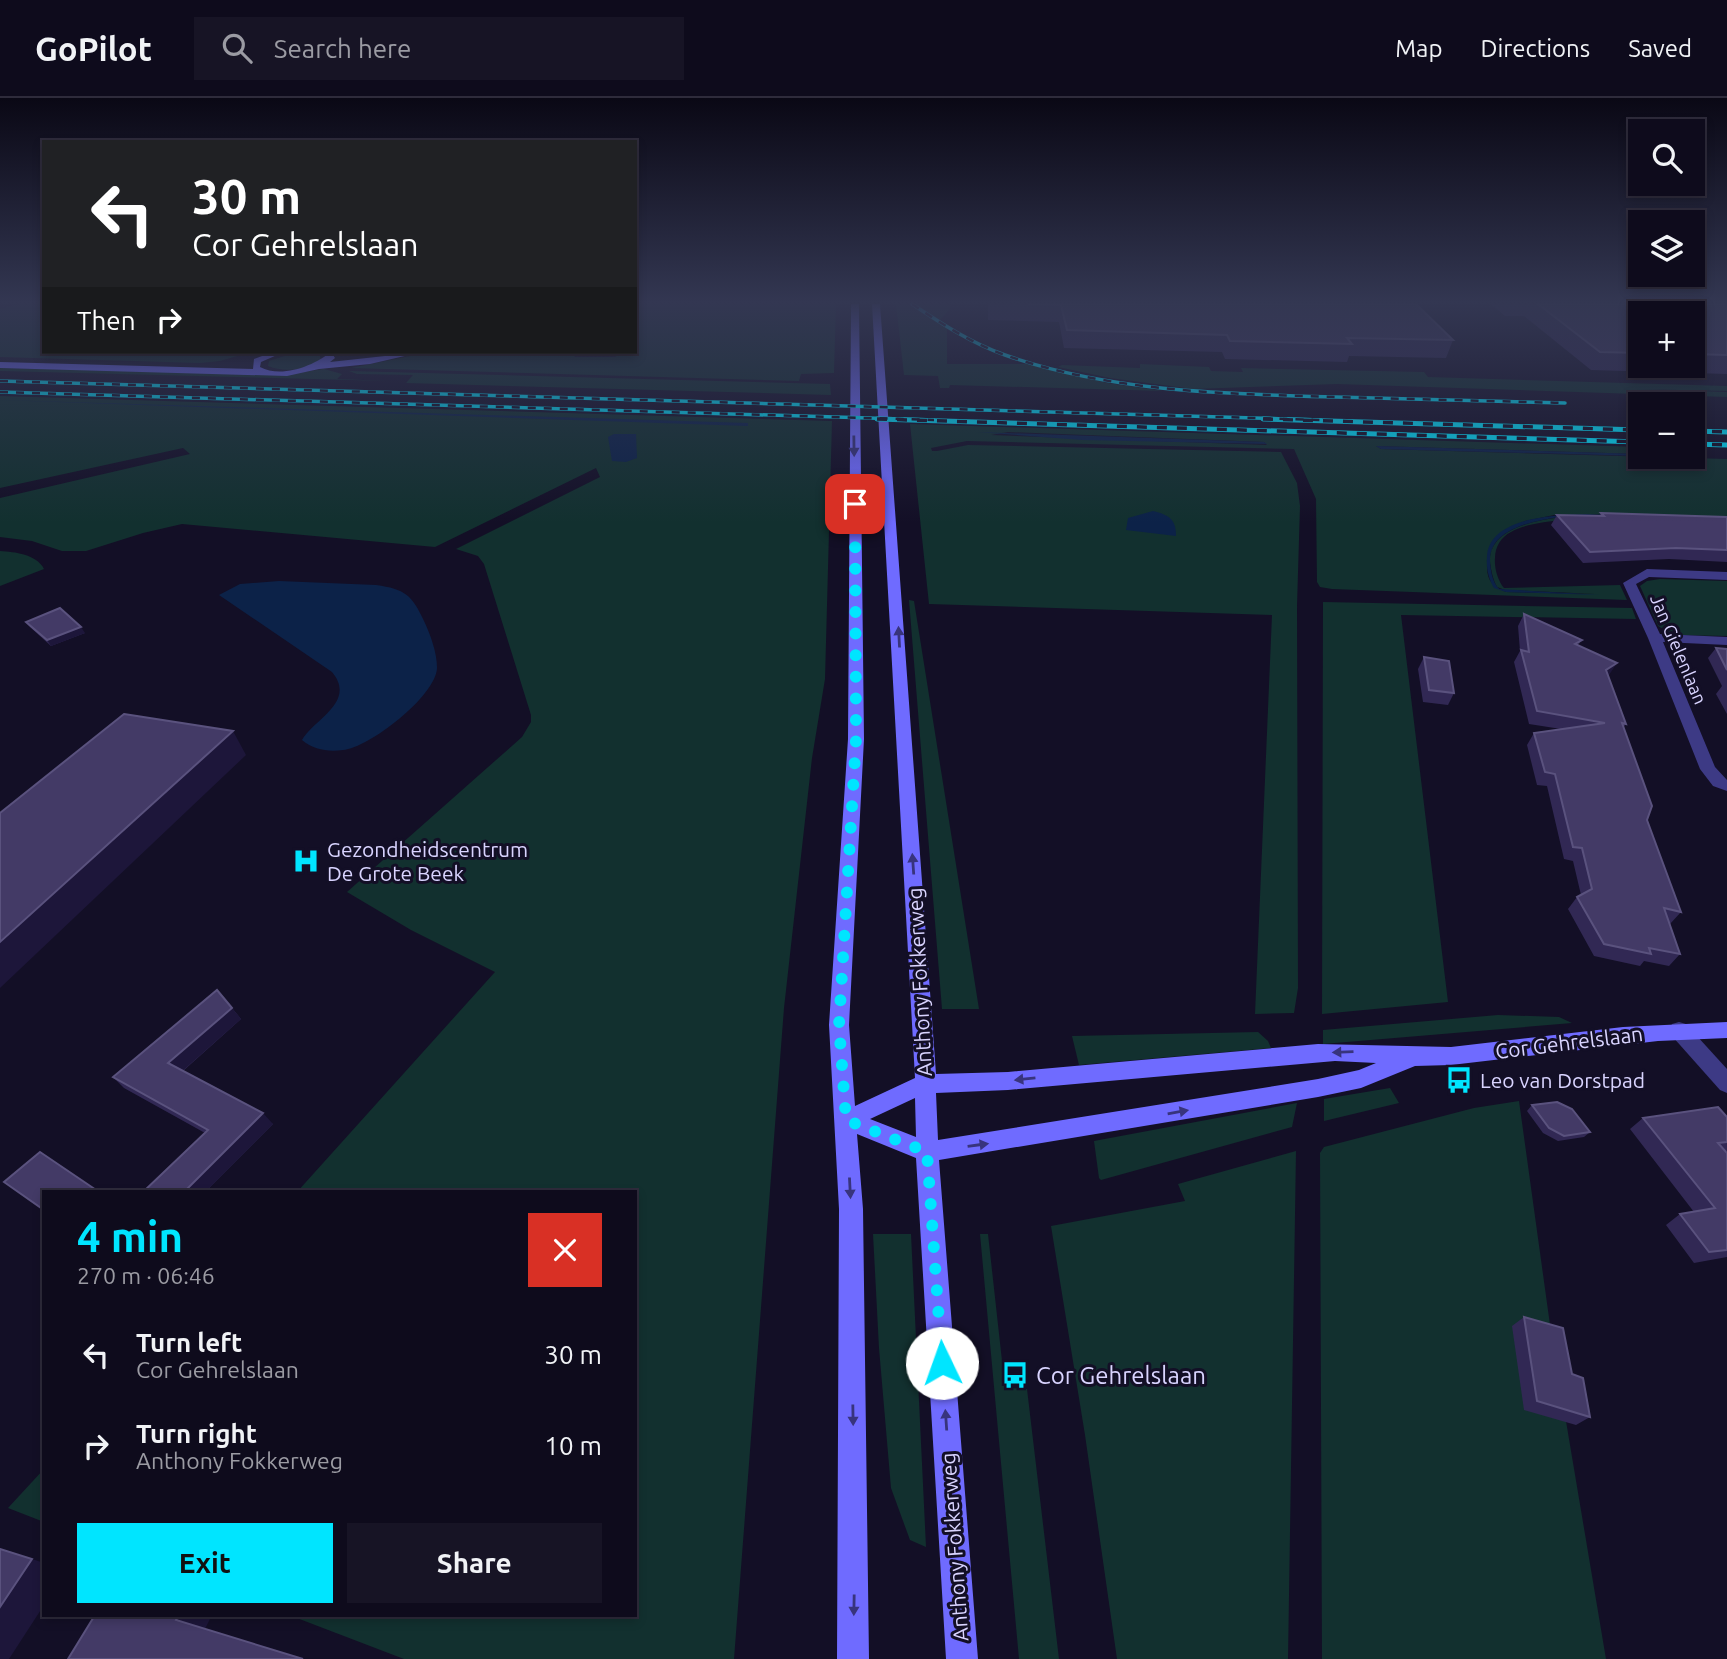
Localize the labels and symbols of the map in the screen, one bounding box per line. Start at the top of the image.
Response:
one-way arrow [848,435,860,457]
pin [825,474,885,534]
street label: Jan Gielenlaan [1647,591,1711,707]
one-way arrow [893,626,904,648]
place label: Gezondheidscentrum De Grote Beek [327,837,528,885]
hospital icon: Gezondheidscentrum De Grote Beek [291,846,321,876]
one-way arrow [907,853,918,875]
street label: Anthony Fokkerweg [902,887,936,1077]
street label: Cor Gehrelslaan [1494,1021,1644,1063]
one-way arrow [1332,1047,1354,1058]
bus stop icon: Leo van Dorstpad [1444,1065,1474,1095]
place label: Leo van Dorstpad [1480,1068,1645,1092]
one-way arrow [1014,1074,1036,1085]
one-way arrow [1167,1106,1189,1117]
one-way arrow [967,1140,989,1151]
one-way arrow [844,1177,855,1199]
position arrow [905,1326,979,1400]
bus stop icon: Cor Gehrelslaan [1000,1360,1030,1390]
place label: Cor Gehrelslaan [1036,1362,1206,1389]
one-way arrow [847,1405,859,1427]
one-way arrow [940,1409,951,1431]
street label: Anthony Fokkerweg [935,1452,973,1642]
one-way arrow [848,1595,860,1617]

